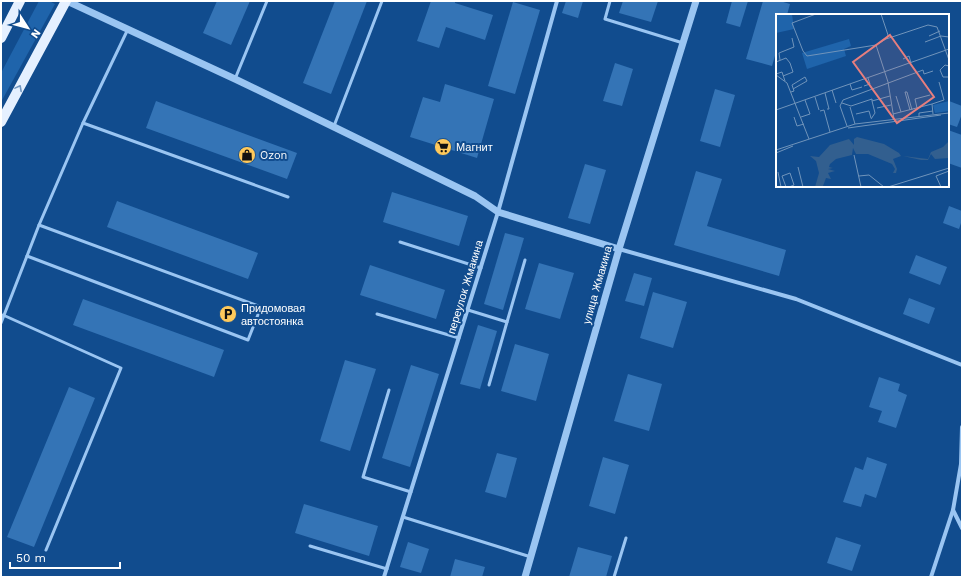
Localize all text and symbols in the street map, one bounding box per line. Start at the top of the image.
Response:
north arrow [8,8,48,48]
inset map [776,14,949,187]
text: N [28,26,43,41]
one-way arrow [15,84,22,92]
supermarket icon: Магнит [433,137,453,157]
place label: Магнит [456,141,493,154]
shop icon: Ozon [237,145,257,165]
place label: Ozon [260,149,287,162]
street label: переулок Жмакина [445,238,486,336]
street label: улица Жмакина [580,244,615,326]
place label: Придомовая автостоянка [241,302,305,328]
parking icon: Придомовая автостоянка [218,304,238,324]
scale bar [10,544,120,570]
text: 50 m [16,551,46,565]

